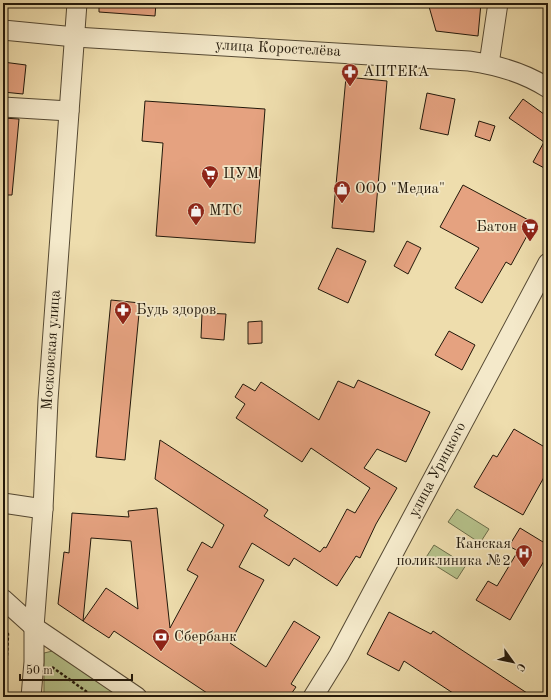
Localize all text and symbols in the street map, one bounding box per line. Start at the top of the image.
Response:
street label: улица Коростелёва [215,38,342,60]
pharmacy icon: АПТЕКА [340,62,360,87]
place label: АПТЕКА [363,65,430,80]
supermarket icon: ЦУМ [200,164,220,189]
place label: ЦУМ [223,167,259,182]
shop icon: ООО "Медиа" [332,179,352,204]
place label: ООО "Медиа" [355,182,445,197]
shop icon: МТС [186,201,206,226]
place label: МТС [209,204,242,219]
supermarket icon: Батон [520,217,540,242]
place label: Батон [476,220,517,235]
street label: Московская улица [40,289,64,411]
pharmacy icon: Будь здоров [113,300,133,325]
place label: Будь здоров [136,303,216,318]
street label: улица Урицкого [407,420,469,520]
place label: Канская поликлиника №2 [396,537,511,569]
hospital icon: Канская поликлиника №2 [514,543,534,568]
bank icon: Сбербанк [151,627,171,652]
place label: Сбербанк [174,630,237,645]
north arrow [493,642,533,682]
scale bar [20,656,132,682]
text: С [514,661,527,673]
text: 50 m [26,664,53,677]

